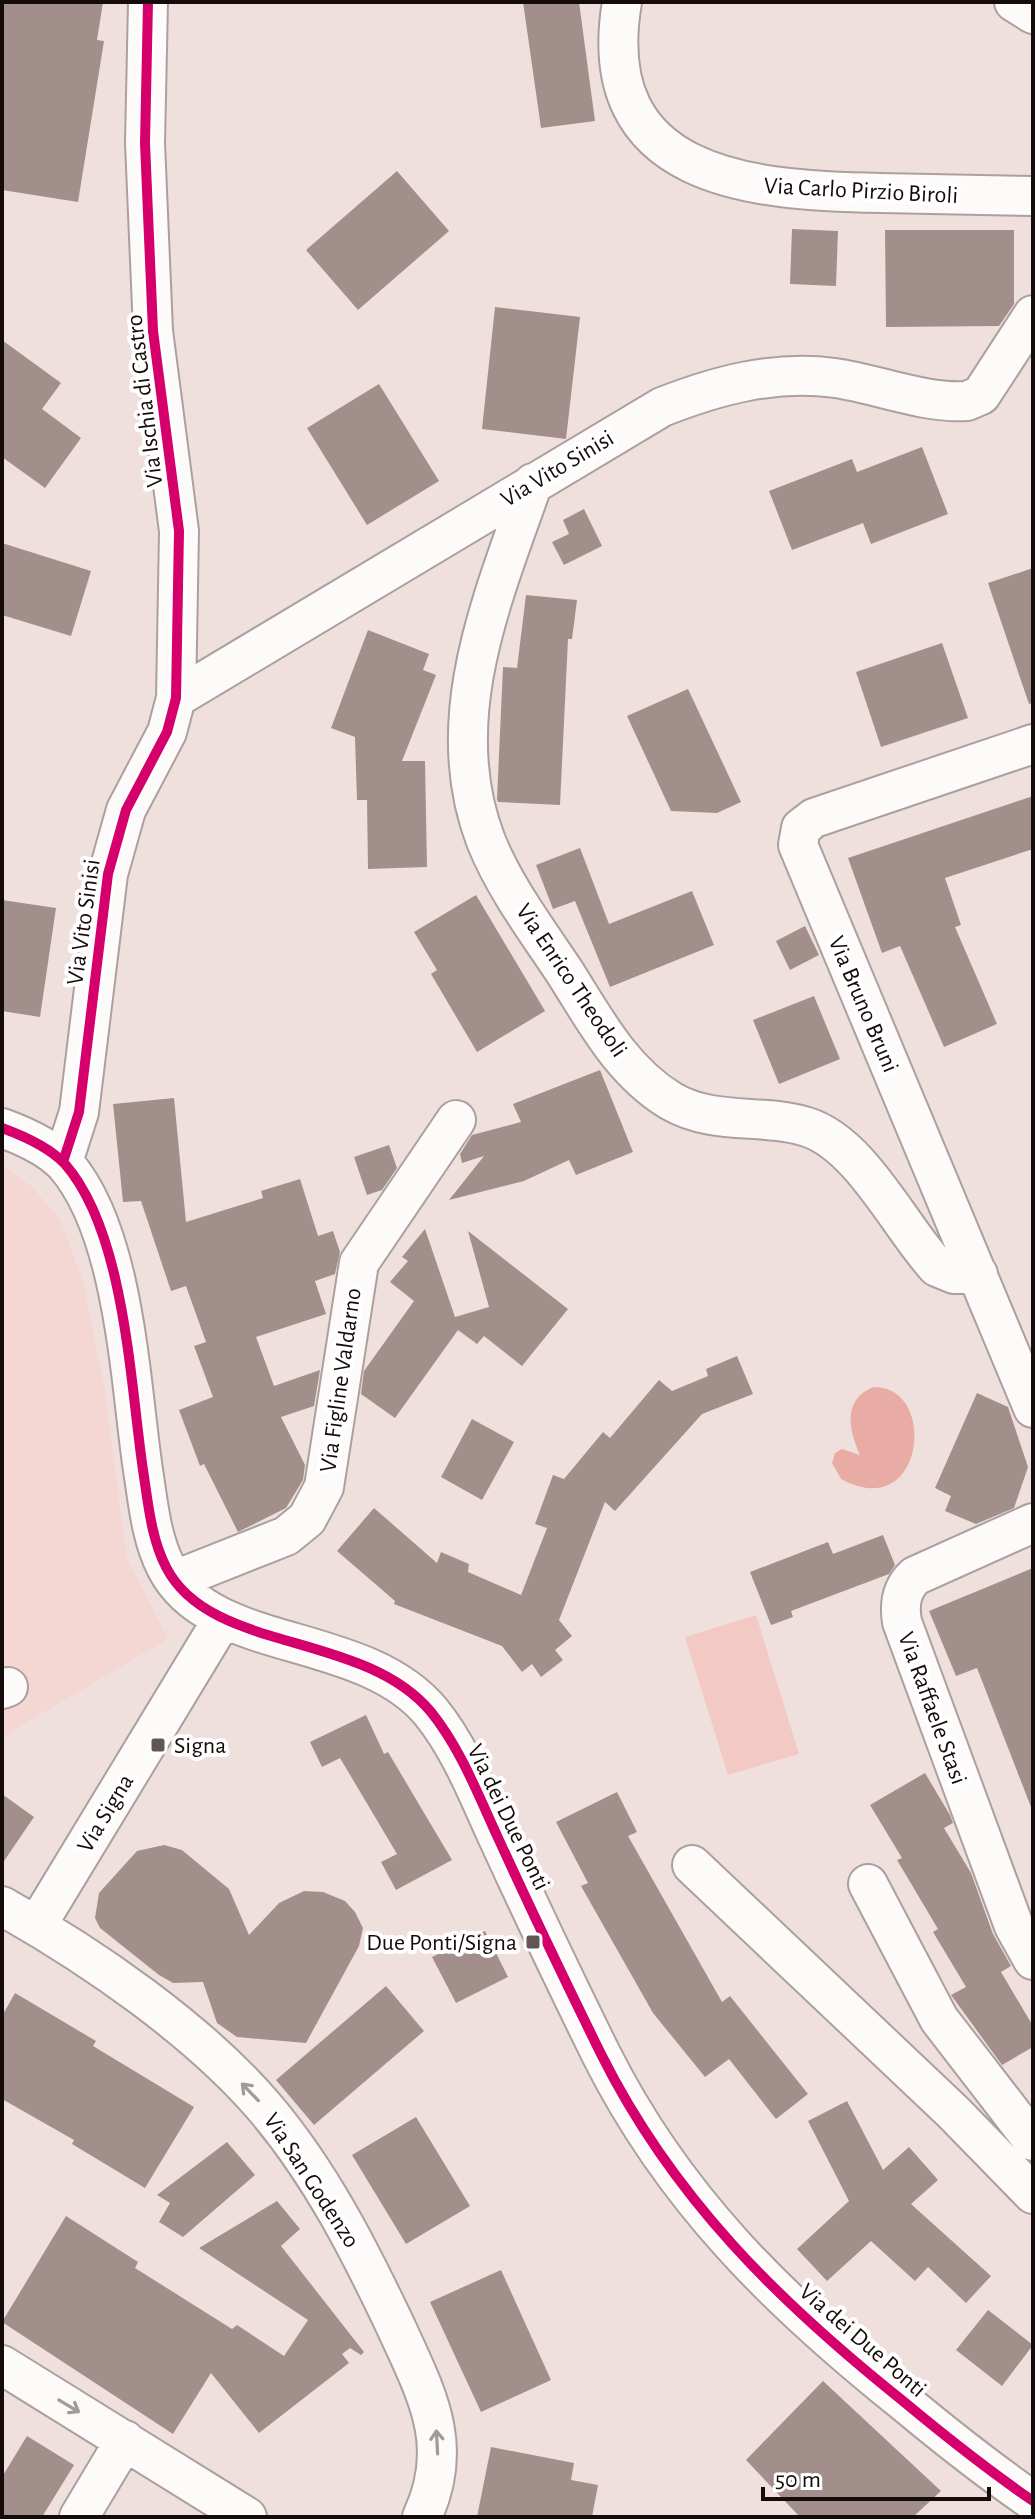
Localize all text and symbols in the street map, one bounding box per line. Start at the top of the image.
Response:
street label: Via Carlo Pirzio Biroli [763,174,959,208]
street label: Via Ischia di Castro [123,313,167,489]
street label: Via Vito Sinisi [497,426,618,512]
street label: Via Vito Sinisi [63,858,105,987]
street label: Via Enrico Theodoli [511,900,631,1062]
street label: Via Bruno Bruni [824,933,903,1076]
street label: Via Figline Valdarno [316,1286,366,1474]
street label: Via Raffaele Stasi [893,1629,971,1788]
place label: Signa [174,1734,226,1758]
marker: Signa [149,1736,167,1754]
street label: Via dei Due Ponti [462,1741,554,1894]
street label: Via Signa [73,1770,138,1857]
place label: Due Ponti/Signa [366,1931,517,1955]
marker: Due Ponti/Signa [524,1933,542,1951]
one-way arrow [241,2082,260,2102]
street label: Via San Godenzo [259,2109,364,2252]
street label: Via dei Due Ponti [794,2279,930,2402]
one-way arrow [57,2397,79,2414]
one-way arrow [429,2429,444,2456]
scale bar [763,2451,989,2501]
text: 50 m [775,2468,821,2492]

